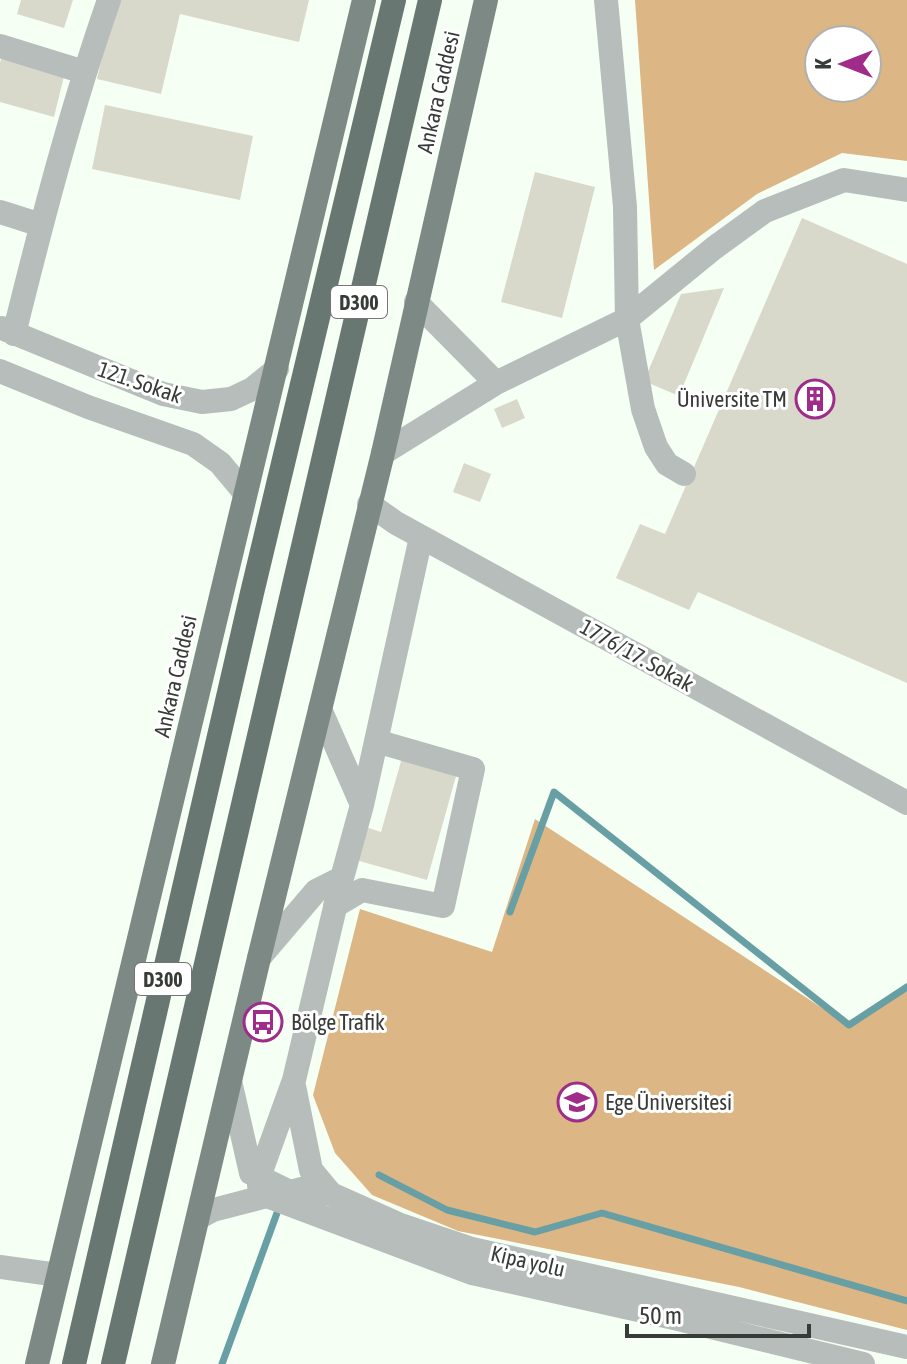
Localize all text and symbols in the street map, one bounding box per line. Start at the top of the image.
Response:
north arrow [803,24,883,104]
street label: Ankara Caddesi [411,28,465,156]
text: K [810,58,836,69]
road number: D300 [331,286,387,318]
street label: 121. Sokak [95,356,186,409]
building icon: Üniversite TM [794,378,836,420]
place label: Üniversite TM [677,386,787,412]
street label: Ankara Caddesi [148,612,202,740]
street label: 1776/17. Sokak [576,613,698,697]
road number: D300 [135,963,191,995]
bus stop icon: Bölge Trafik [242,1001,284,1043]
place label: Bölge Trafik [291,1009,385,1035]
school or university icon: Ege Üniversitesi [556,1081,598,1123]
place label: Ege Üniversitesi [605,1089,732,1115]
street label: Kipa yolu [488,1240,568,1282]
scale bar [627,1288,809,1338]
text: 50 m [639,1302,682,1329]

